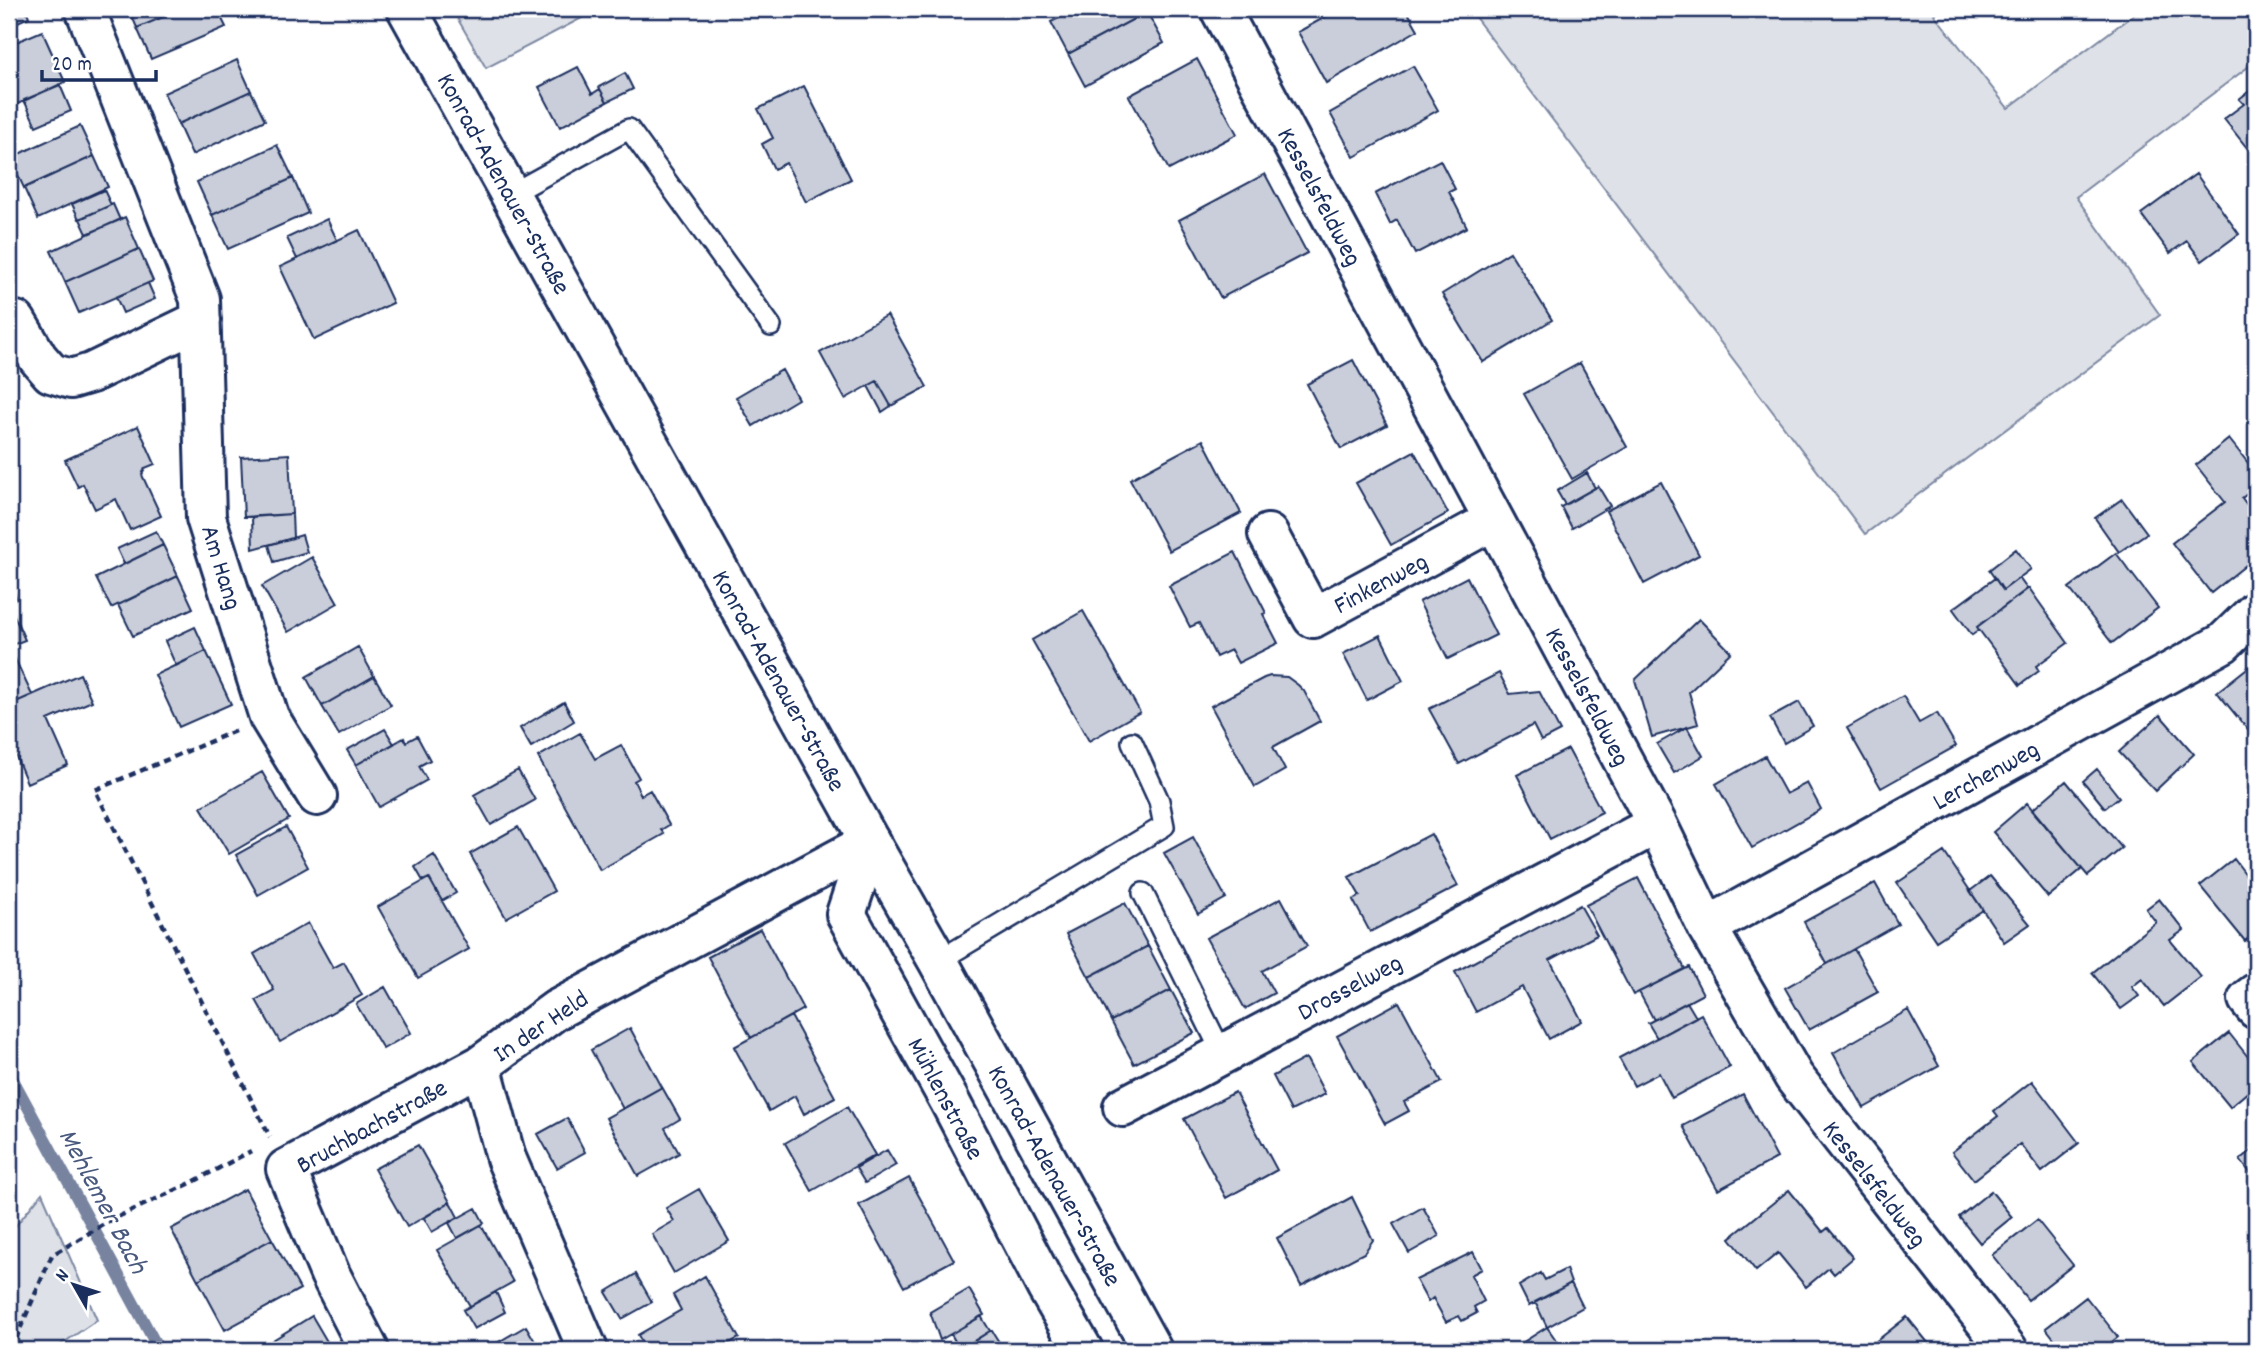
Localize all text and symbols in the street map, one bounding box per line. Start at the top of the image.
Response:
scale bar [42,38,156,82]
text: 20 m [52,51,92,81]
street label: Konrad-Adenauer-Straße [426,67,578,302]
street label: Kesselsfeldweg [1266,122,1370,274]
street label: Am Hang [189,521,250,615]
street label: Finkenweg [1328,545,1435,625]
street label: Konrad-Adenauer-Straße [701,564,853,799]
street label: Kesselsfeldweg [1534,622,1638,774]
street label: Lerchenweg [1927,732,2047,822]
street label: Drosselweg [1292,946,1410,1032]
street label: In der Held [487,982,597,1074]
street label: Mühlenstraße [896,1032,992,1168]
street label: Konrad-Adenauer-Straße [977,1059,1129,1294]
street label: Bruchbachstraße [290,1071,455,1185]
street label: Kesselsfeldweg [1812,1114,1935,1257]
water label: Mehlemer Bach [46,1123,156,1283]
north arrow [38,1250,108,1320]
text: N [50,1264,77,1289]

